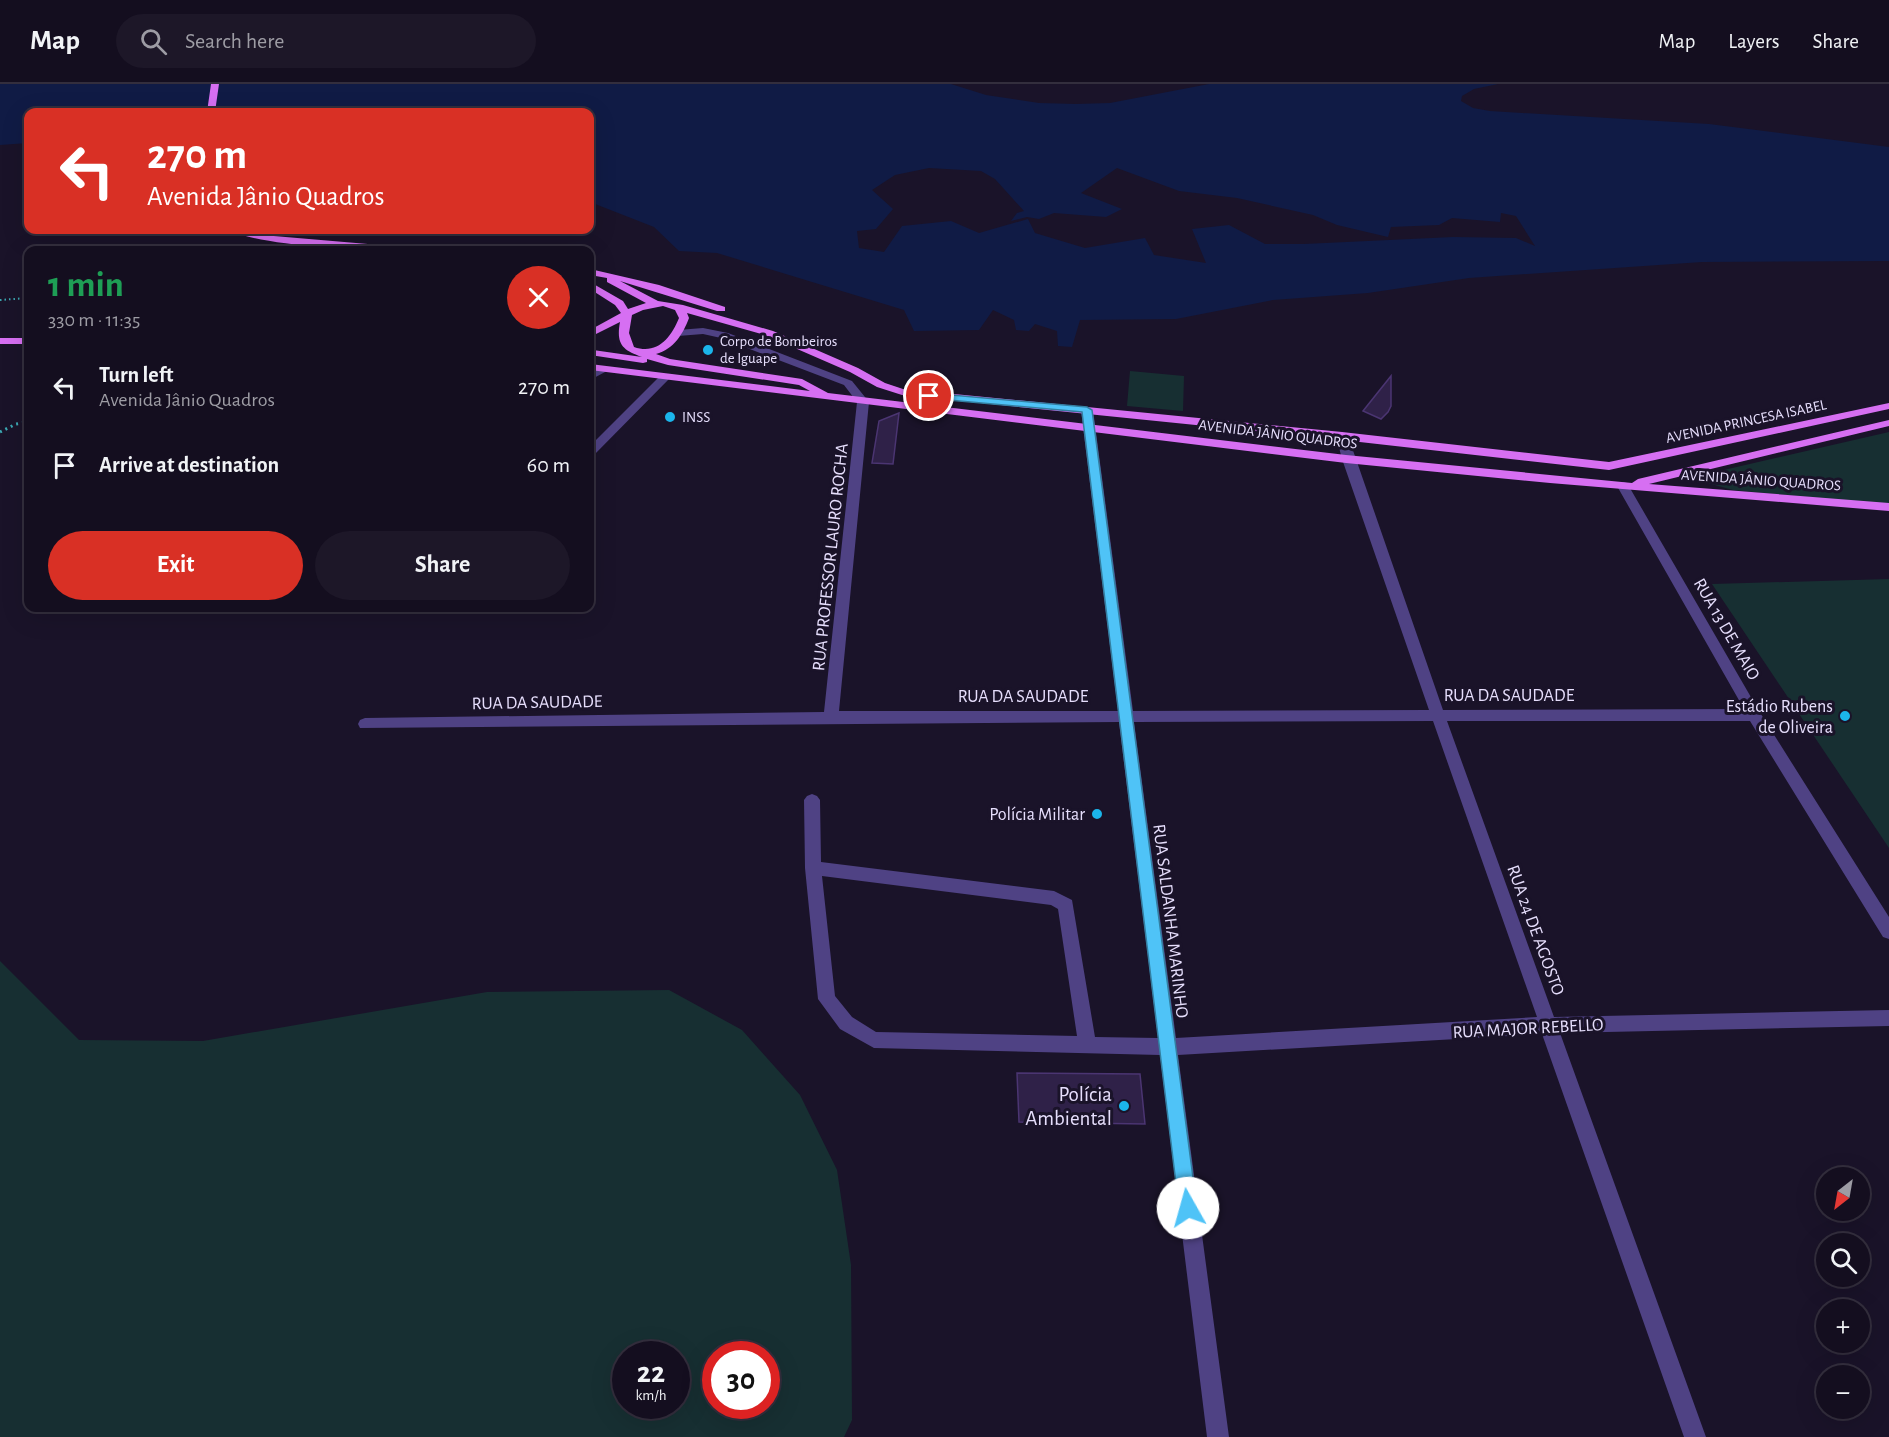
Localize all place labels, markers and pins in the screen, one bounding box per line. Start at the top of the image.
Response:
place label: Corpo de Bombeiros de Iguape [720,334,837,366]
marker: Corpo de Bombeiros de Iguape [701,343,715,357]
pin [903,370,954,421]
marker: INSS [663,410,677,424]
place label: INSS [682,410,710,425]
place label: Estádio Rubens de Oliveira [1726,698,1833,737]
marker: Estádio Rubens de Oliveira [1838,709,1852,723]
place label: Polícia Militar [989,806,1085,824]
marker: Polícia Militar [1090,807,1104,821]
place label: Polícia Ambiental [1025,1084,1112,1129]
marker: Polícia Ambiental [1117,1099,1131,1113]

